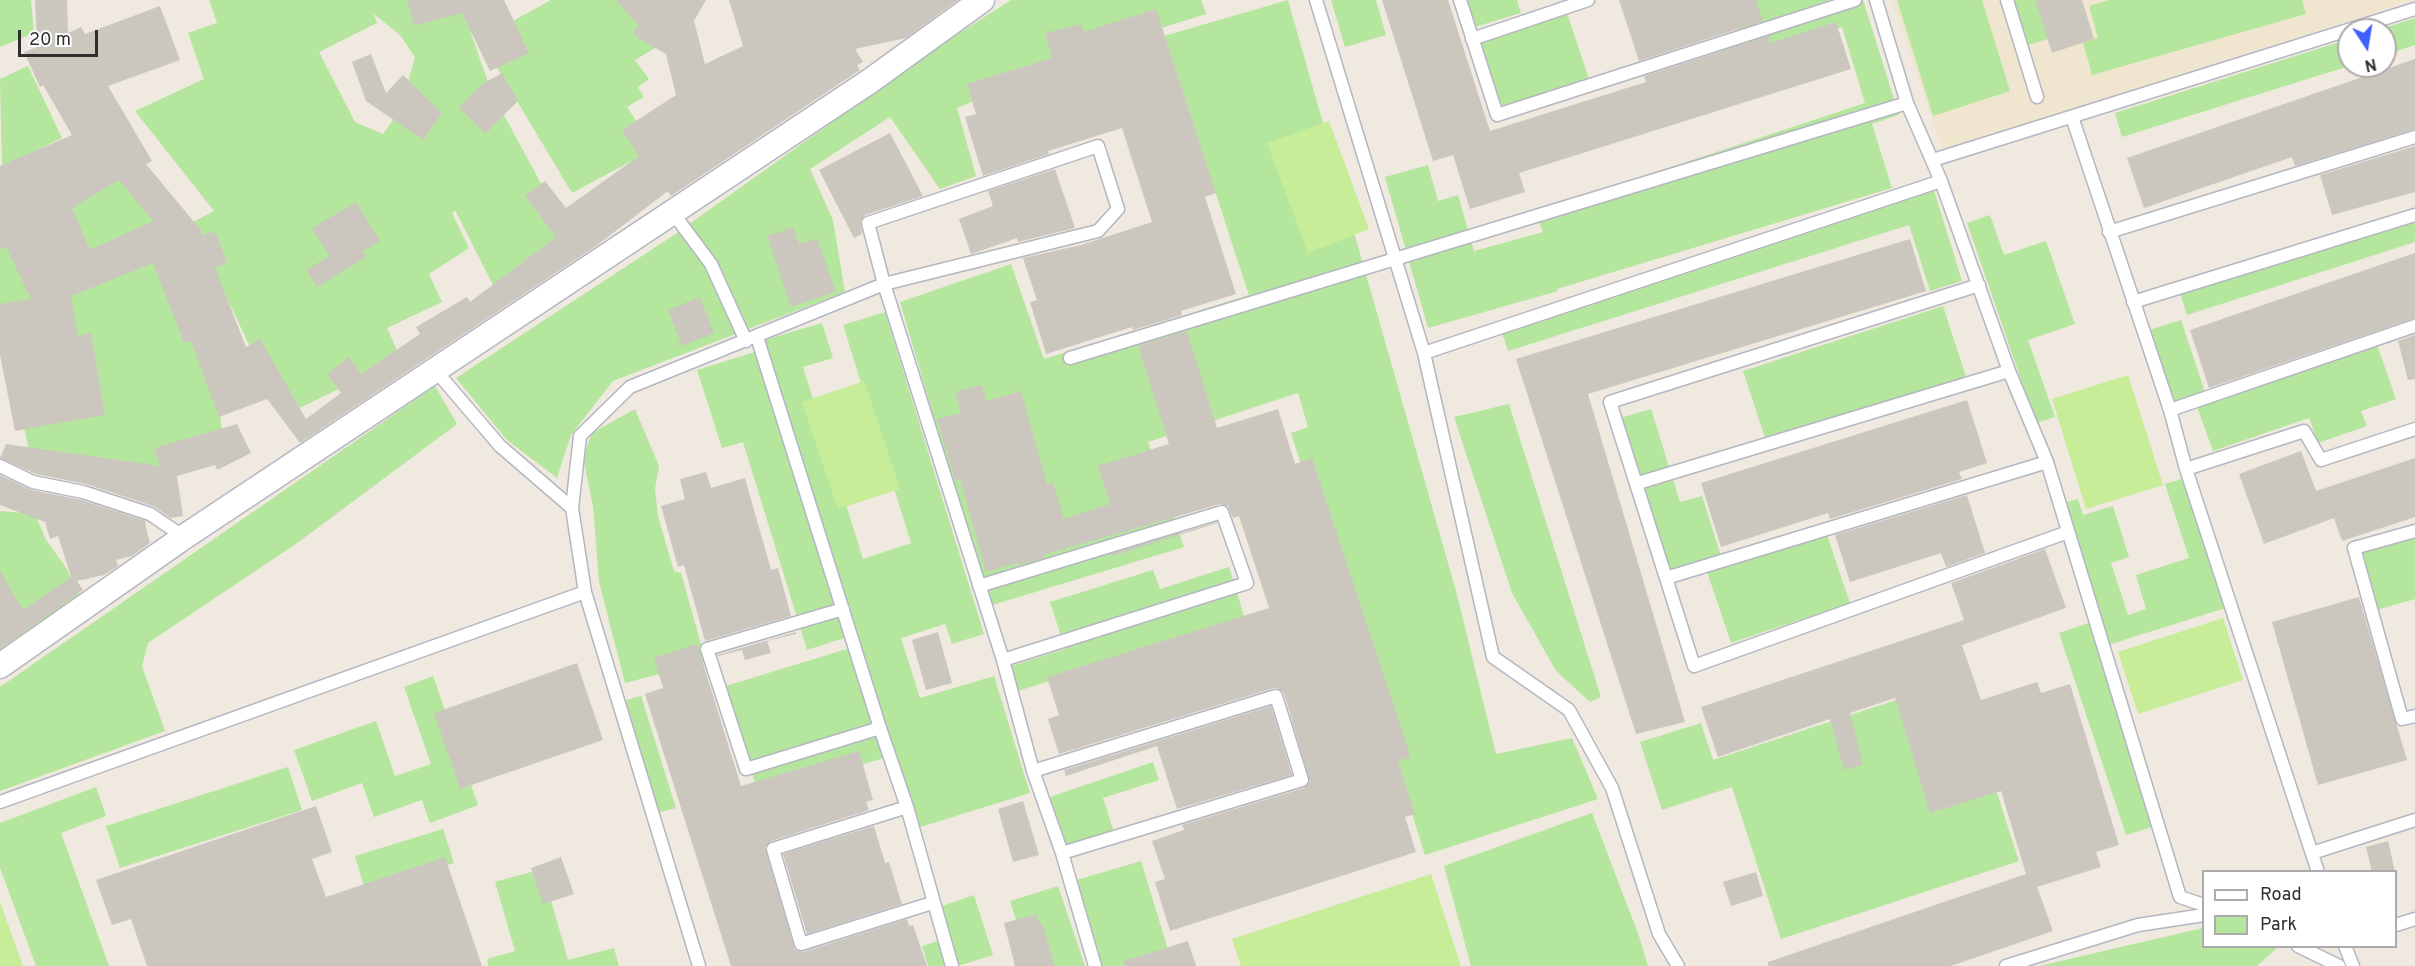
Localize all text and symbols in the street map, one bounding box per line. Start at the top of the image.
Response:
scale bar [21,18,100,56]
north arrow [2337,18,2397,78]
text: 20 m [29,29,71,52]
text: N [2363,53,2378,75]
legend [2202,870,2397,948]
text: Road [2260,884,2302,907]
text: Park [2260,914,2297,937]

